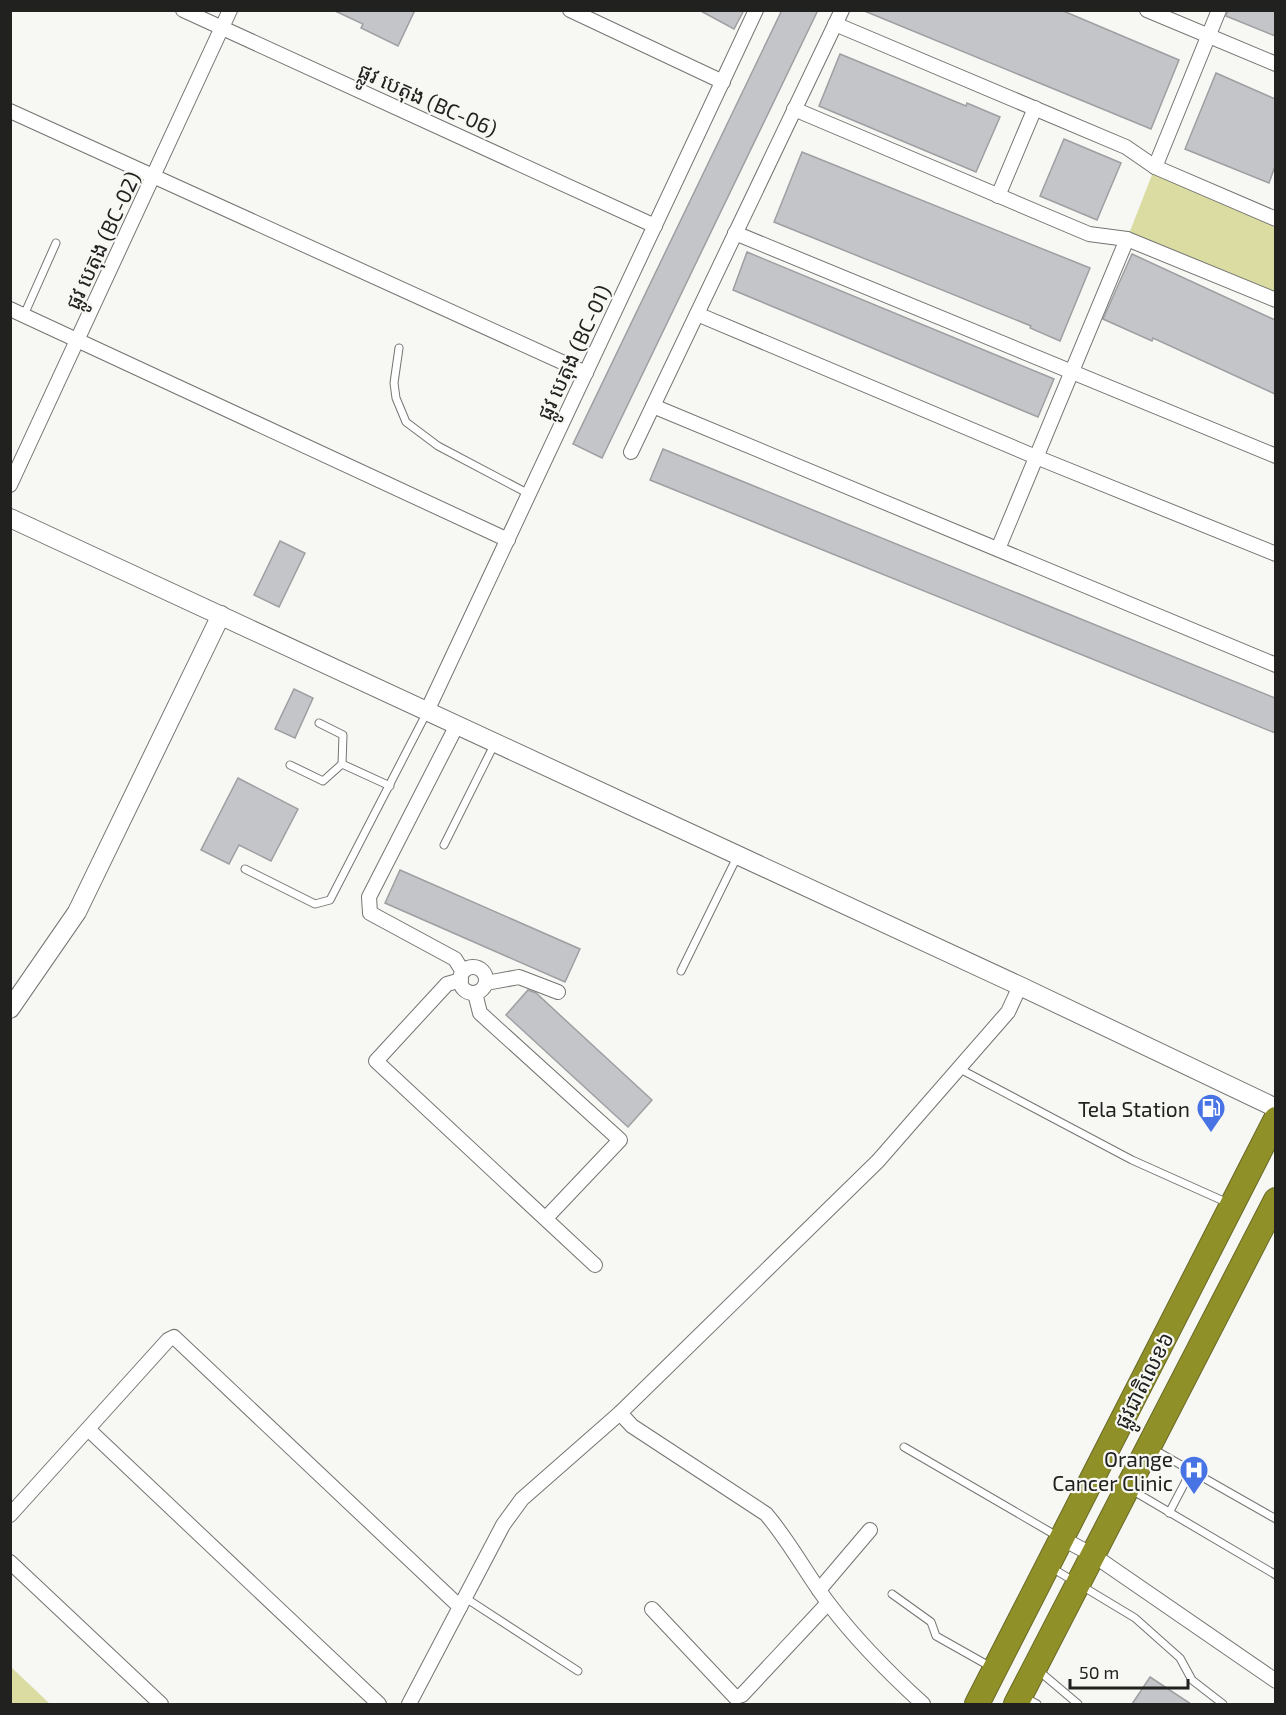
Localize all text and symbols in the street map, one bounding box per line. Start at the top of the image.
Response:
street label: ផ្លូវ បេតុង (BC-06) [351,57,501,148]
street label: ផ្លូវ បេតុង (BC-02) [59,167,152,316]
street label: ផ្លូវ បេតុង (BC-01) [531,281,623,427]
fuel station icon: Tela Station [1195,1092,1227,1134]
place label: Tela Station [1078,1096,1190,1121]
street label: ផ្លូវជាតិលេខ៦ [1108,1327,1185,1436]
place label: Orange Cancer Clinic [1052,1446,1173,1495]
hospital icon: Orange Cancer Clinic [1178,1454,1210,1496]
scale bar [1070,1652,1188,1690]
text: 50 m [1079,1661,1119,1683]

